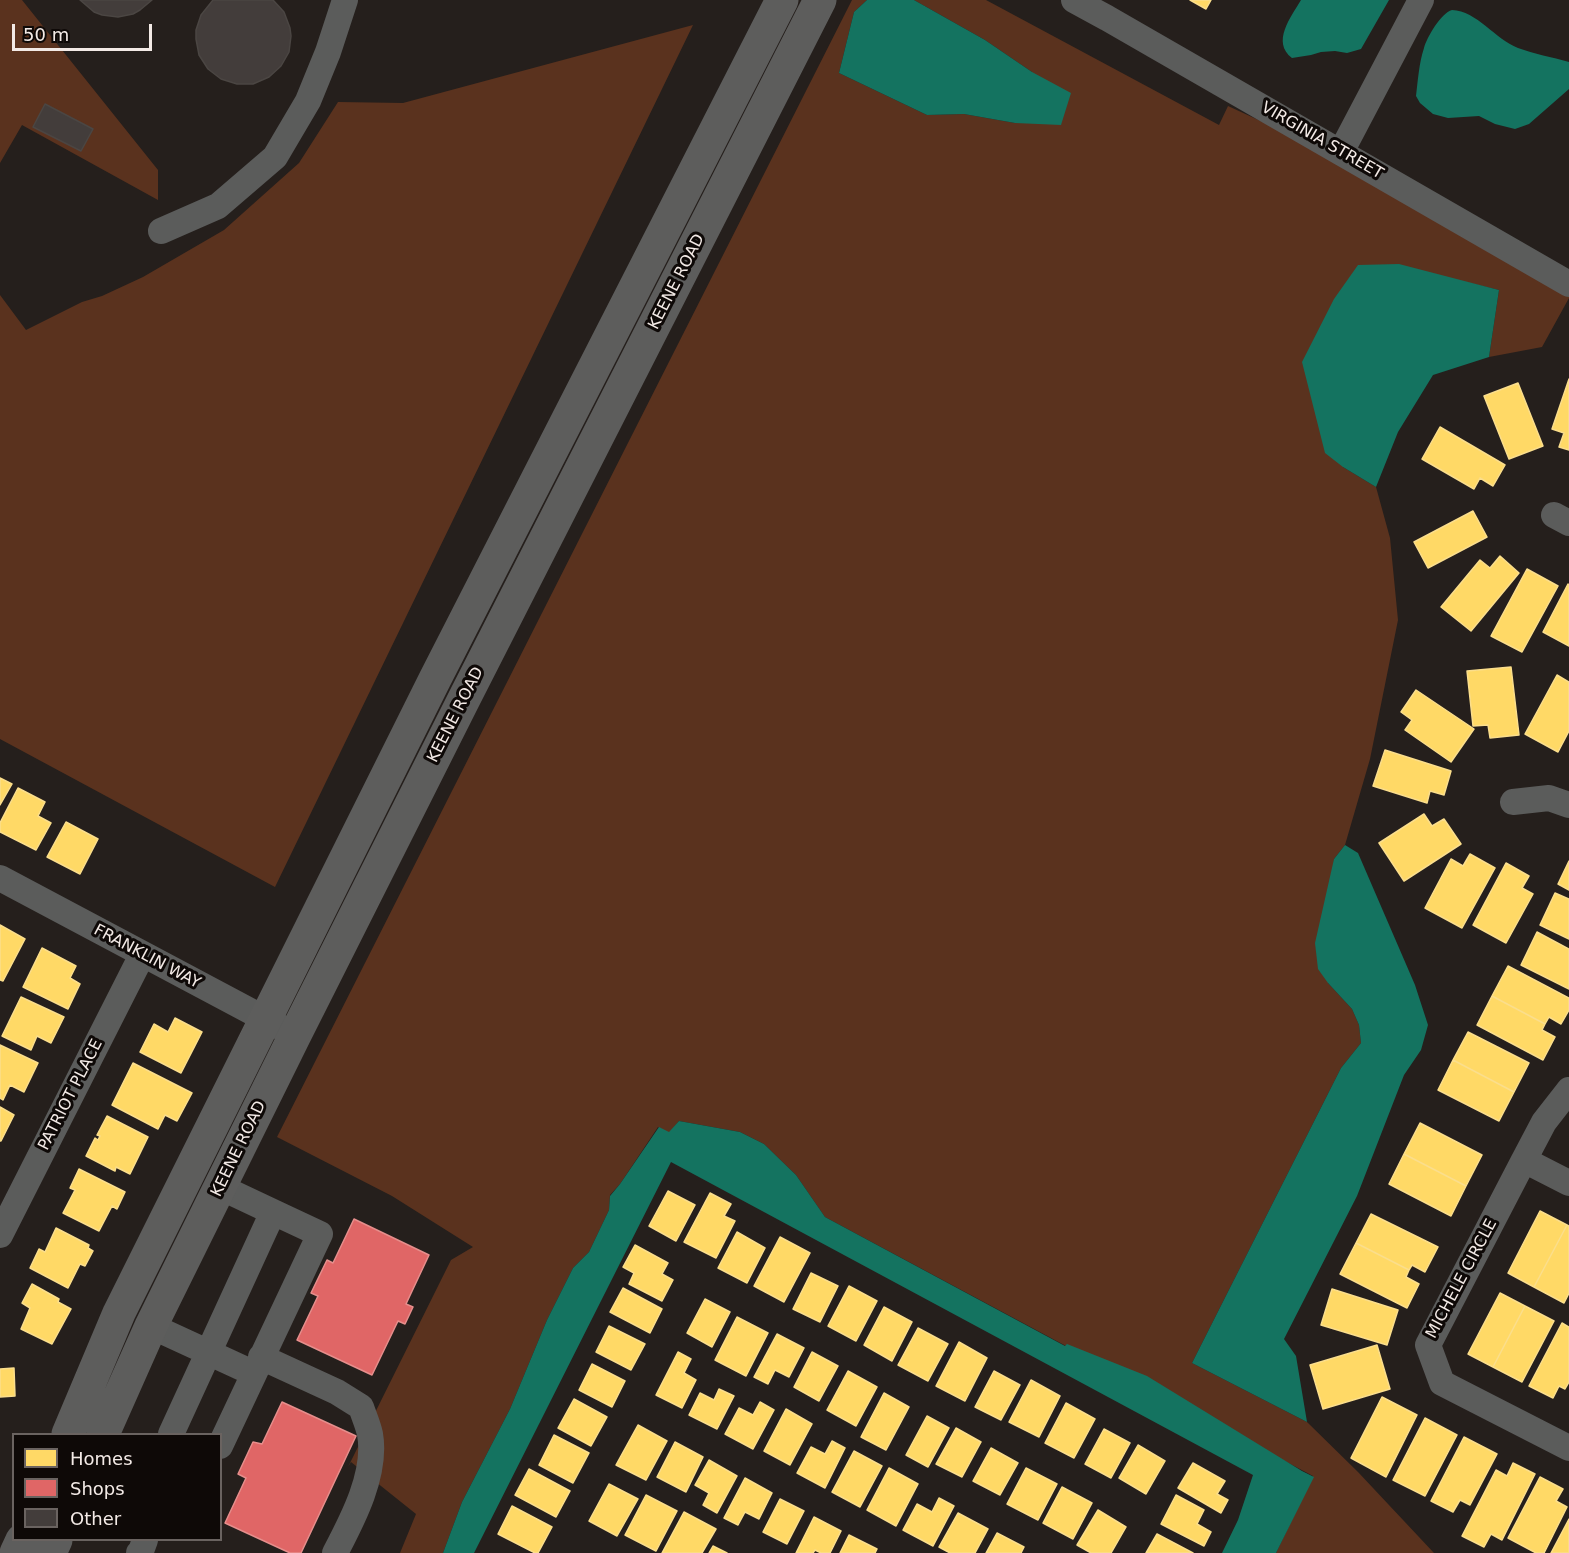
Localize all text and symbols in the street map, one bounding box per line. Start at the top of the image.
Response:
scale bar [15,12,154,50]
text: 50 m [23,24,69,45]
street label: VIRGINIA STREET [1258,98,1386,184]
street label: KEENE ROAD [645,231,709,333]
street label: KEENE ROAD [424,664,488,766]
street label: FRANKLIN WAY [90,921,204,993]
street label: PATRIOT PLACE [35,1036,107,1154]
street label: KEENE ROAD [207,1098,271,1200]
street label: MICHELE CIRCLE [1422,1216,1502,1342]
legend [12,1433,222,1541]
text: Homes [70,1448,133,1469]
text: Shops [70,1478,125,1499]
text: Other [70,1508,121,1529]

